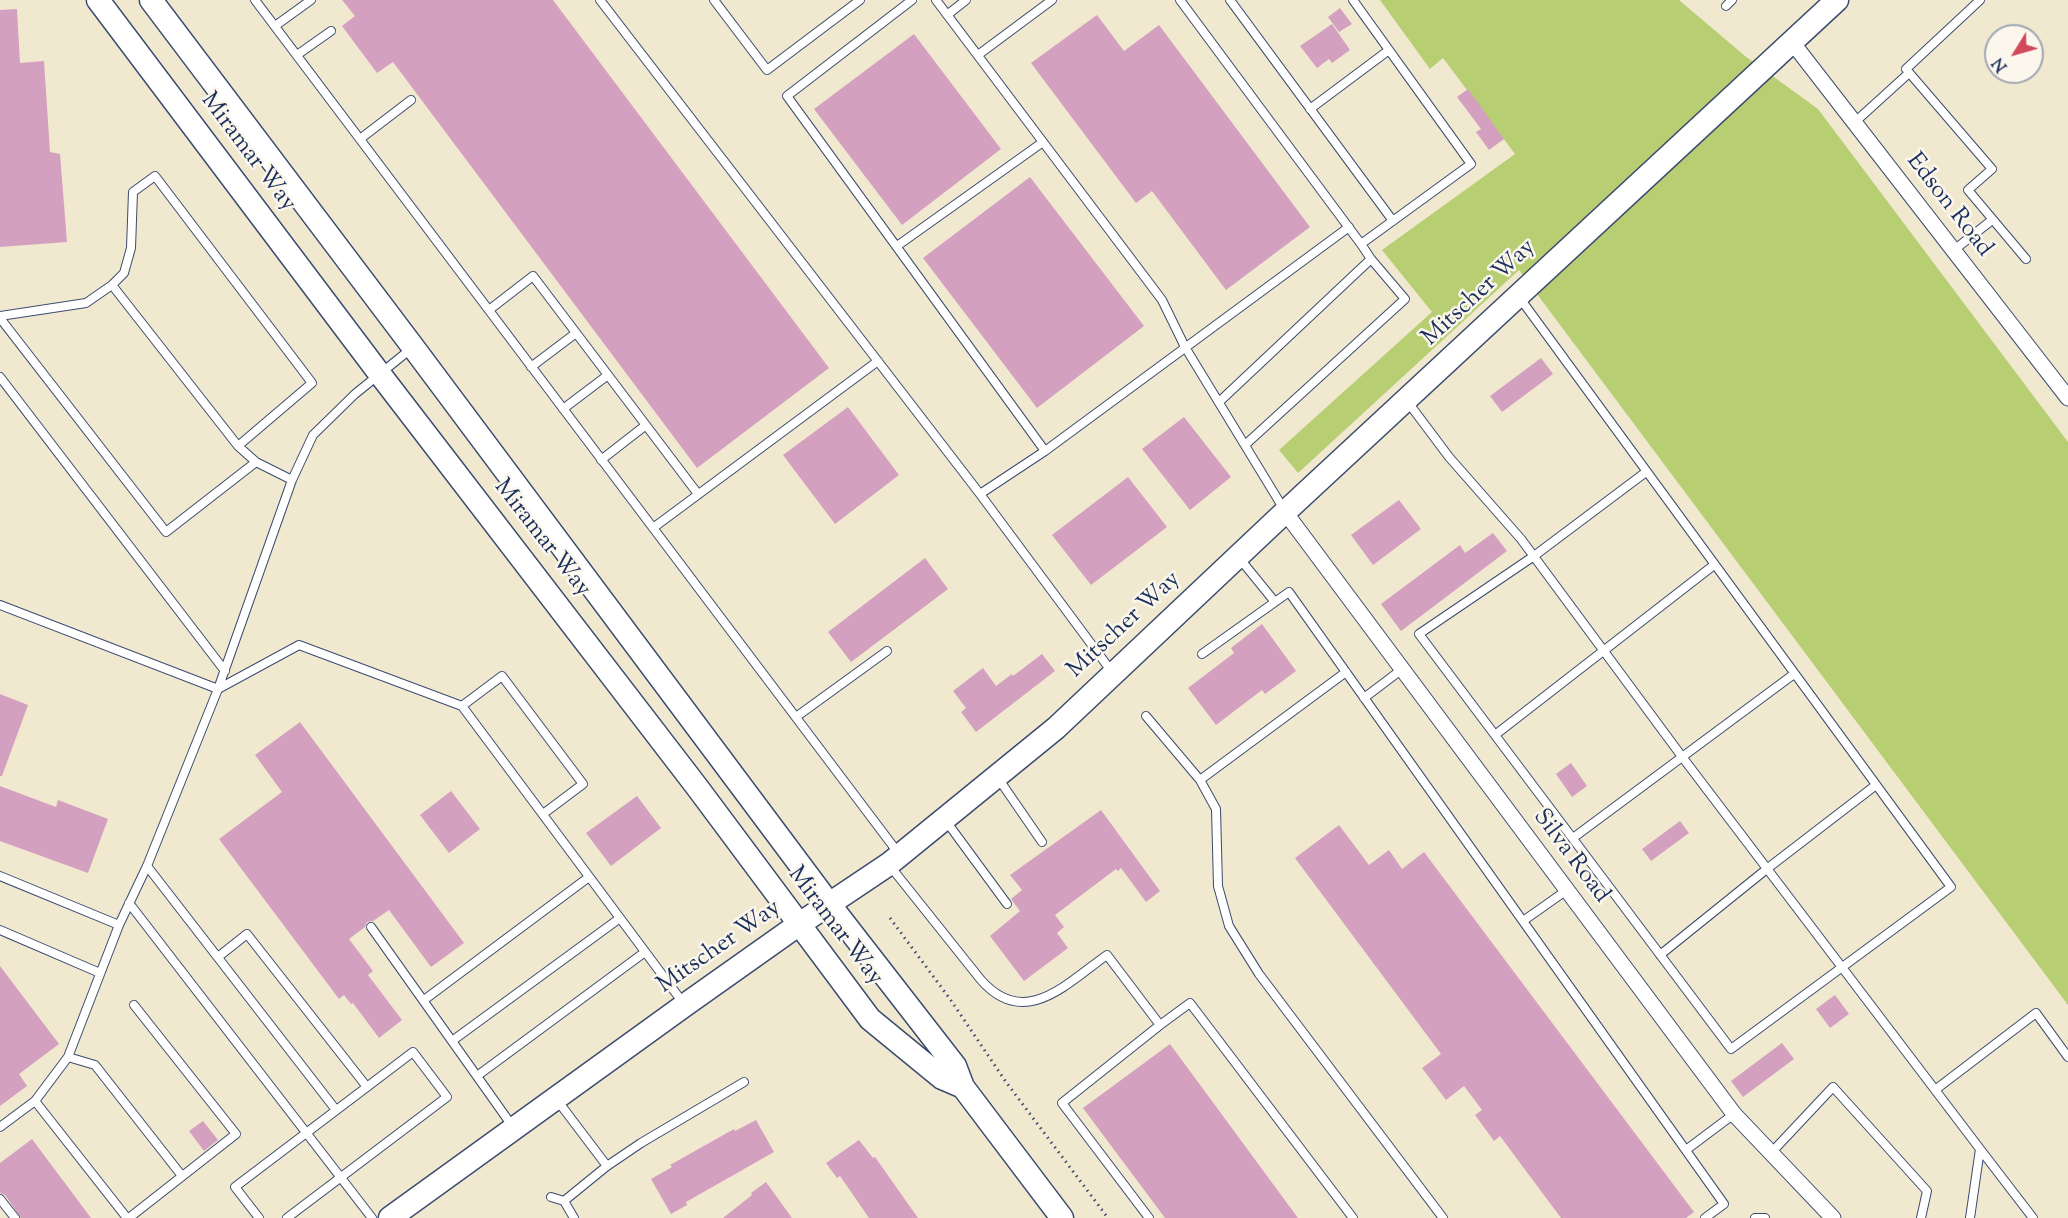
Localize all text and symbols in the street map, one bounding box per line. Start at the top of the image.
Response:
north arrow [1984,24,2044,84]
text: N [1988,52,2014,76]
street label: Miramar Way [193,88,301,218]
street label: Edson Road [1899,148,1997,264]
street label: Mitscher Way [1417,234,1543,354]
street label: Miramar Way [486,474,596,604]
street label: Mitscher Way [1062,566,1188,686]
street label: Silva Road [1525,804,1615,910]
street label: Miramar Way [780,862,888,992]
street label: Mitscher Way [653,895,787,1001]

